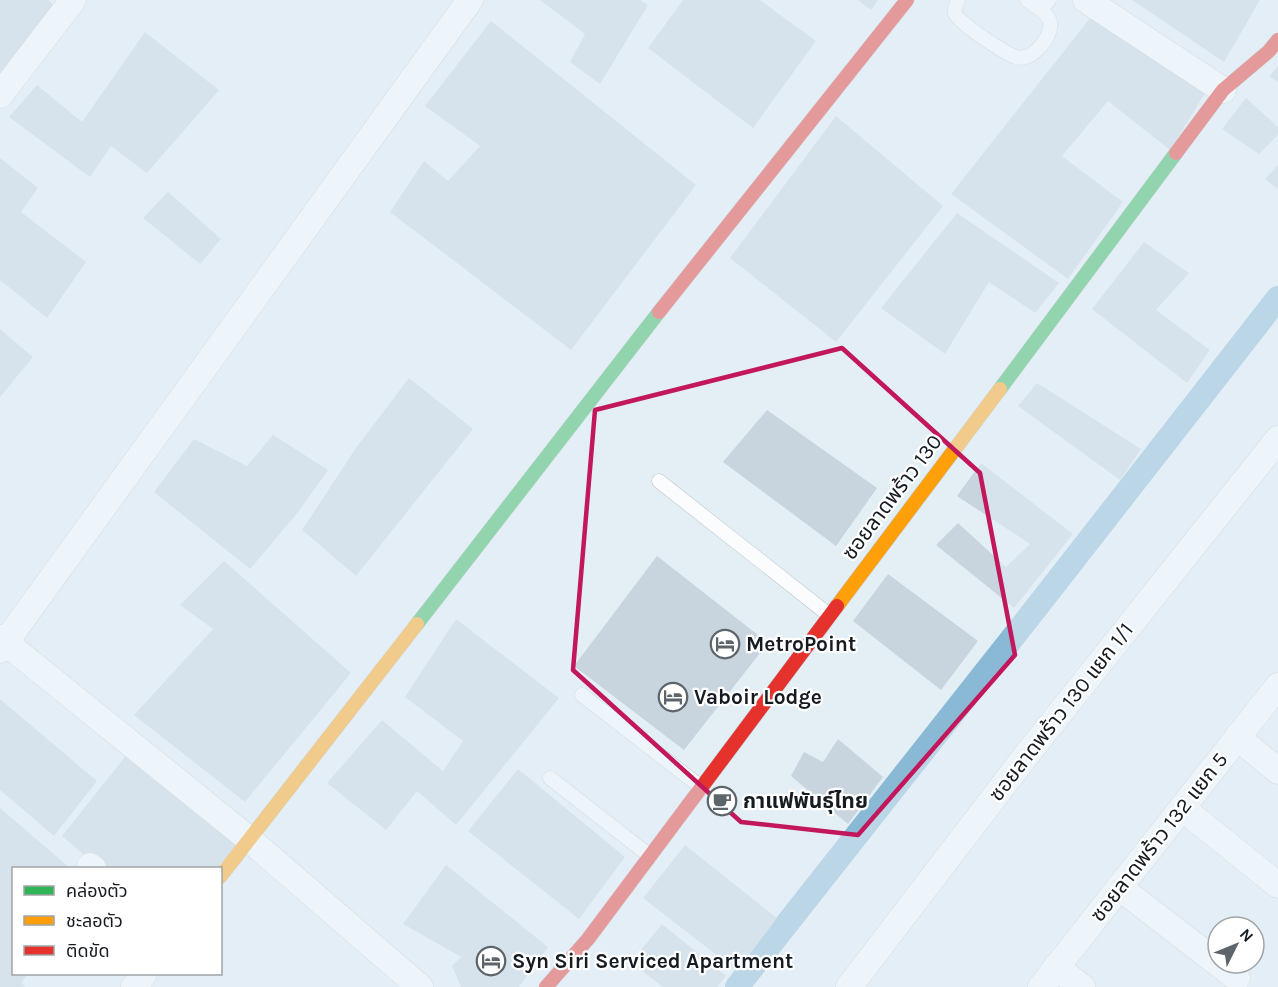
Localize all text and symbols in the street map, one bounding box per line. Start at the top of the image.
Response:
street label: ซอยลาดพร้าว 130 [837,430,947,564]
street label: ซอยลาดพร้าว 130 แยก 1/1 [984,618,1138,806]
hotel icon: MetroPoint [709,628,741,660]
place label: MetroPoint [746,632,856,656]
hotel icon: Vaboir Lodge [657,681,689,713]
place label: Vaboir Lodge [694,685,822,709]
street label: ซอยลาดพร้าว 132 แยก 5 [1085,748,1233,926]
cafe icon: กาแฟพันธุ์ไทย [706,785,738,817]
place label: กาแฟพันธุ์ไทย [743,789,868,814]
legend [12,867,222,975]
text: คล่องตัว [66,880,128,902]
text: ชะลอตัว [66,910,123,932]
north arrow [1206,915,1266,975]
text: N [1236,924,1257,946]
text: ติดขัด [66,940,109,962]
hotel icon: Syn Siri Serviced Apartment [475,945,507,977]
place label: Syn Siri Serviced Apartment [512,949,793,973]

